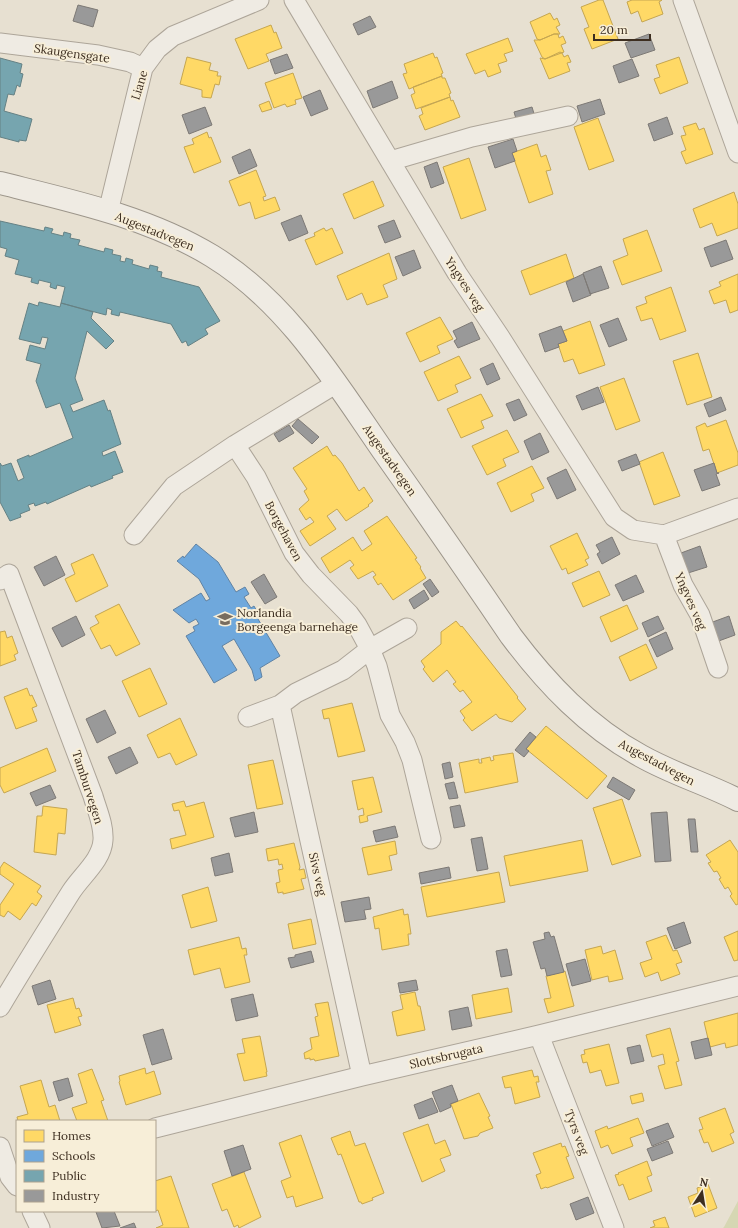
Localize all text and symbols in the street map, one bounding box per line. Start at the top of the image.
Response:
scale bar [594,16,650,42]
text: 20 m [600,22,628,37]
street label: Skaugensgate [33,40,111,66]
street label: Liane [127,68,151,102]
street label: Augestadvegen [112,208,197,254]
street label: Yngves veg [441,253,488,314]
street label: Augestadvegen [359,420,420,499]
street label: Borgehaven [262,498,306,564]
street label: Yngves veg [671,569,710,632]
place label: Norlandia Borgeenga barnehage [237,605,359,634]
school or university icon: Norlandia Borgeenga barnehage [216,610,234,628]
street label: Augestadvegen [615,735,698,788]
street label: Tamburvegen [69,748,107,826]
street label: Sivs veg [306,851,330,897]
street label: Slottsbrugata [408,1040,484,1072]
street label: Tyrs veg [562,1107,593,1157]
legend [16,1120,156,1212]
text: Homes [52,1128,91,1143]
text: Schools [52,1148,96,1163]
text: Public [52,1168,86,1183]
north arrow [682,1172,722,1212]
text: N [698,1174,710,1190]
text: Industry [52,1188,100,1203]

